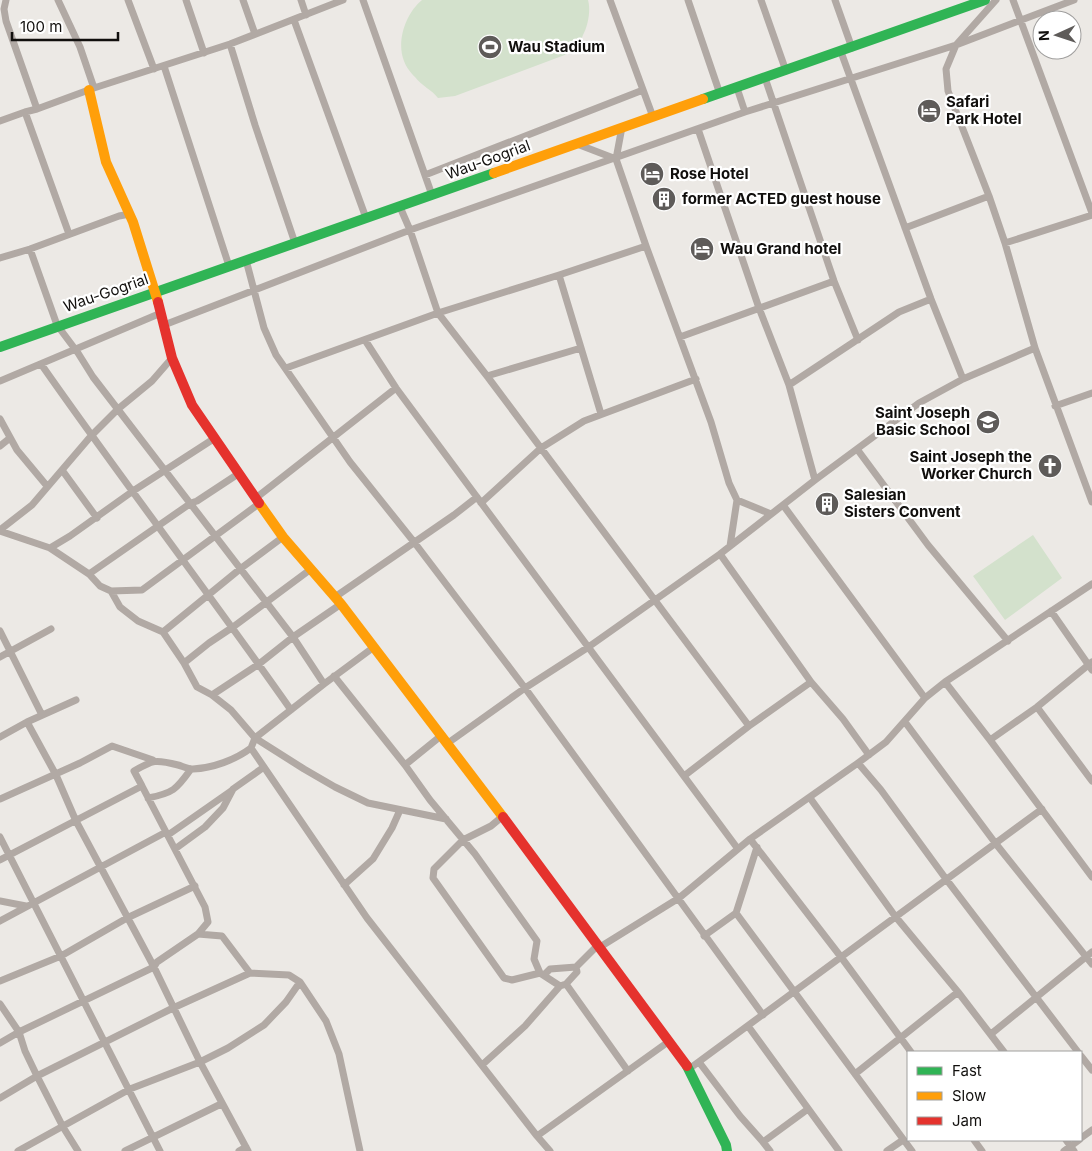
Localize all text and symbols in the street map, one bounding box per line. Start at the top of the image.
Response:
scale bar [12,10,119,42]
north arrow [1032,10,1082,60]
text: 100 m [20,17,62,36]
text: N [1035,30,1052,41]
sports icon: Wau Stadium [477,34,503,60]
place label: Wau Stadium [508,37,605,56]
place label: Safari Park Hotel [946,92,1022,128]
hotel icon: Safari Park Hotel [916,98,942,124]
street label: Wau-Gogrial [443,135,533,184]
hotel icon: Rose Hotel [639,161,665,187]
place label: Rose Hotel [670,164,749,183]
building icon: former ACTED guest house [651,186,677,212]
place label: former ACTED guest house [682,189,881,208]
hotel icon: Wau Grand hotel [689,236,715,262]
place label: Wau Grand hotel [720,239,841,258]
street label: Wau-Gogrial [61,269,151,316]
place label: Saint Joseph Basic School [875,403,970,439]
school or university icon: Saint Joseph Basic School [975,409,1001,435]
place label: Saint Joseph the Worker Church [910,447,1032,483]
church icon: Saint Joseph the Worker Church [1037,453,1063,479]
place label: Salesian Sisters Convent [844,485,961,521]
building icon: Salesian Sisters Convent [814,491,840,517]
legend [907,1051,1082,1141]
text: Fast [952,1061,982,1080]
text: Slow [952,1086,986,1105]
text: Jam [952,1111,982,1130]

